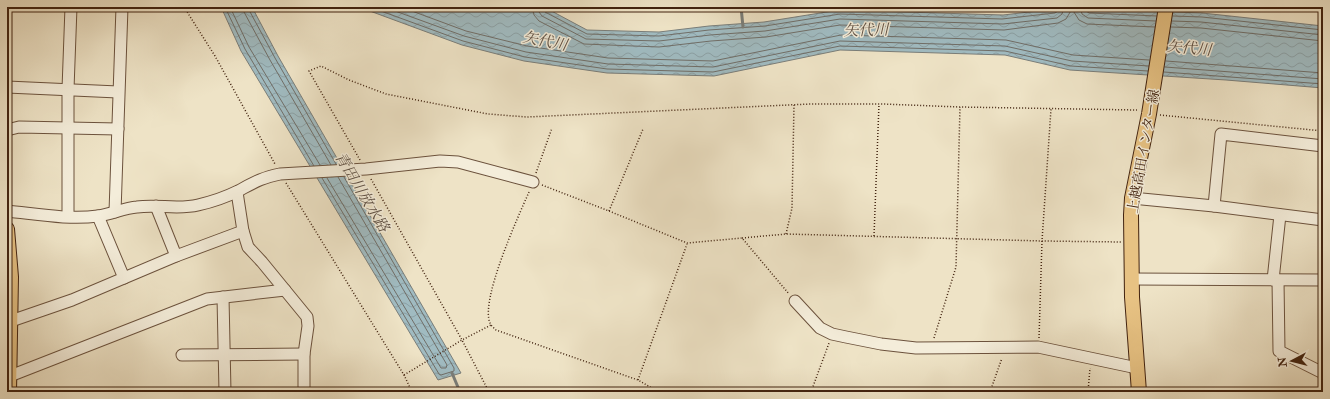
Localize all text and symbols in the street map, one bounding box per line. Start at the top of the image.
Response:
water label: 矢代川 [843,21,891,40]
water label: 矢代川 [521,28,571,55]
water label: 矢代川 [1166,37,1214,60]
street label: 上越高田インター線 [1124,88,1163,214]
water label: 青田川放水路 [330,149,393,237]
north arrow [1272,341,1312,381]
text: N [1275,355,1290,369]

